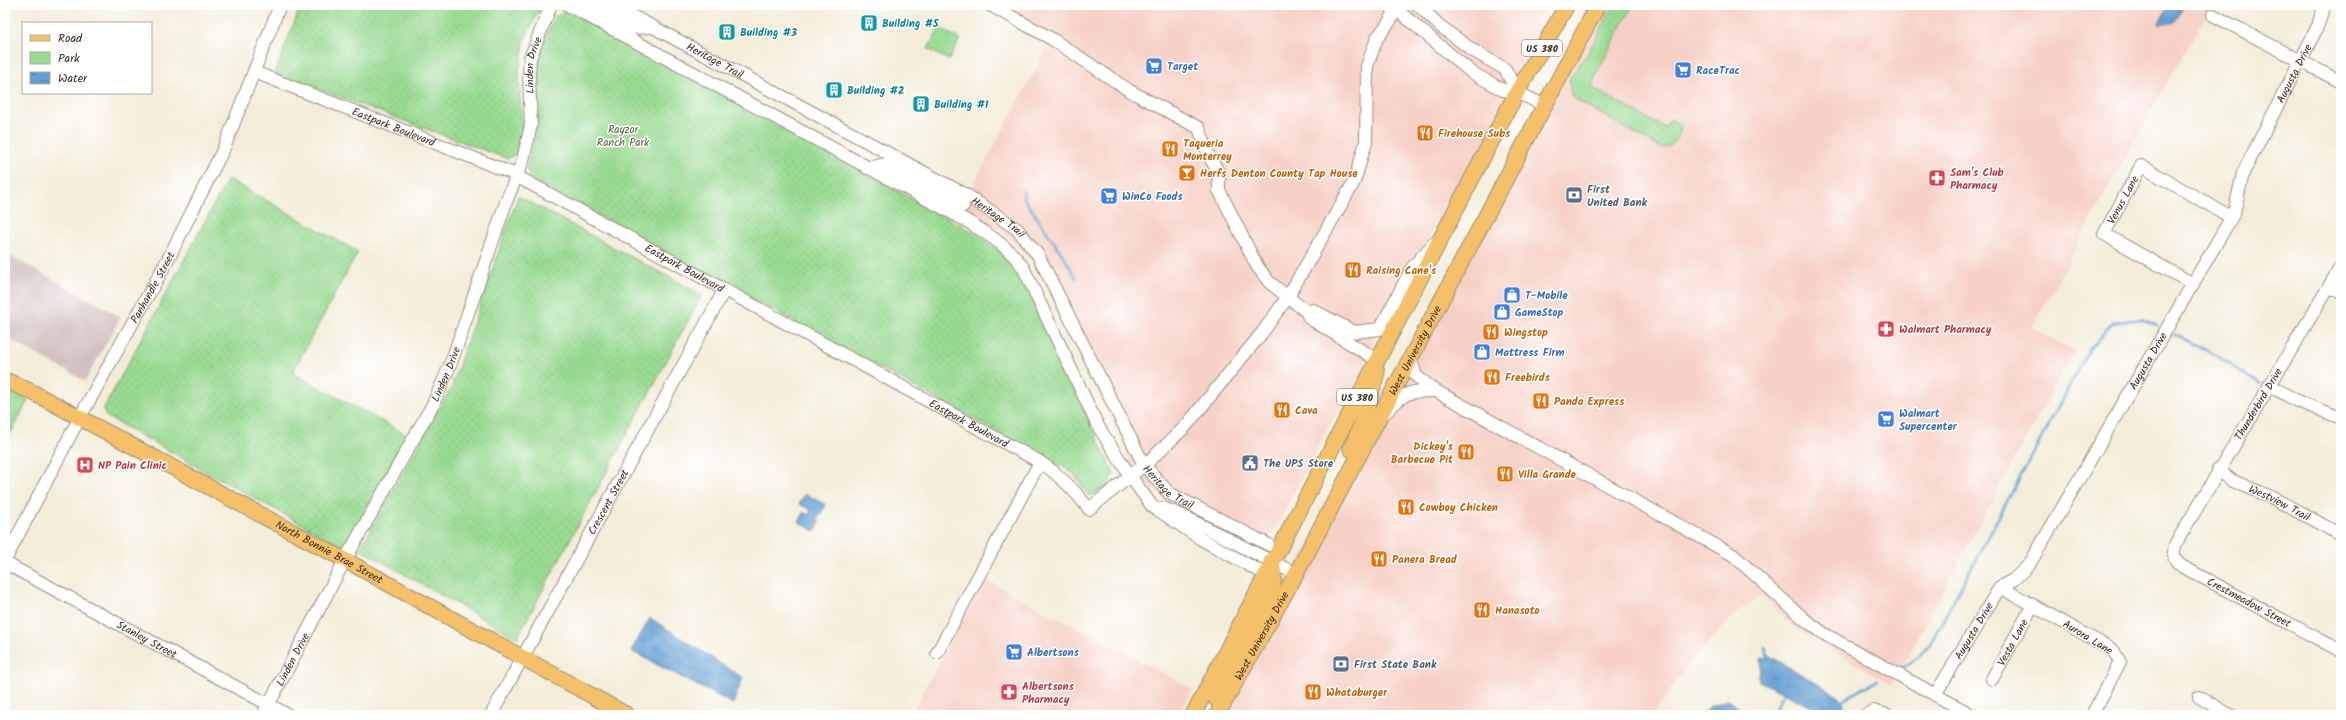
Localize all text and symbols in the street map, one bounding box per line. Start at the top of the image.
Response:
building icon: Building #5 [859,13,879,33]
place label: Building #5 [882,15,940,33]
legend [22,22,152,94]
building icon: Building #3 [717,22,737,42]
place label: Building #3 [740,24,797,42]
text: Road [58,29,83,48]
street label: Linden Drive [521,34,548,94]
street label: Heritage Trail [683,38,747,84]
road number: US 380 [1522,40,1562,56]
street label: Augusta Drive [2272,41,2317,106]
text: Park [58,49,80,68]
supermarket icon: Target [1144,56,1164,76]
place label: Target [1167,58,1199,76]
supermarket icon: RaceTrac [1673,60,1693,80]
place label: RaceTrac [1696,62,1740,80]
text: Water [58,69,88,88]
building icon: Building #2 [824,80,844,100]
place label: Building #2 [847,82,904,100]
building icon: Building #1 [911,94,931,114]
place label: Building #1 [934,96,989,114]
street label: Eastpark Boulevard [349,103,438,152]
park label: Rayzor Ranch Park [597,121,650,152]
restaurant icon: Firehouse Subs [1415,123,1435,143]
place label: Firehouse Subs [1438,125,1511,143]
place label: Taqueria Monterrey [1183,135,1232,166]
restaurant icon: Taqueria Monterrey [1160,139,1180,159]
bar icon: Herfs Denton County Tap House [1177,163,1197,183]
place label: Sam's Club Pharmacy [1950,164,2004,195]
place label: Herfs Denton County Tap House [1200,165,1358,183]
pharmacy icon: Sam's Club Pharmacy [1927,168,1947,188]
street label: Venus Lane [2103,173,2144,228]
place label: First United Bank [1587,181,1648,212]
bank icon: First United Bank [1564,185,1584,205]
supermarket icon: WinCo Foods [1099,186,1119,206]
place label: WinCo Foods [1122,188,1184,206]
street label: Heritage Trail [967,193,1029,243]
street label: Eastpark Boulevard [641,240,728,298]
street label: Panhandle Street [126,248,181,327]
restaurant icon: Raising Cane's [1343,260,1363,280]
place label: Raising Cane's [1366,262,1437,280]
shop icon: T-Mobile [1502,285,1522,305]
place label: T-Mobile [1525,287,1568,305]
street label: West University Drive [1384,302,1447,399]
shop icon: GameStop [1492,302,1512,322]
place label: GameStop [1515,304,1564,322]
pharmacy icon: Walmart Pharmacy [1876,319,1896,339]
place label: Walmart Pharmacy [1899,321,1992,339]
restaurant icon: Wingstop [1481,322,1501,342]
place label: Wingstop [1504,324,1548,342]
street label: Augusta Drive [2125,329,2173,394]
shop icon: Mattress Firm [1472,342,1492,362]
street label: Linden Drive [427,344,466,405]
place label: Mattress Firm [1495,344,1565,362]
street label: Thunderbird Drive [2230,365,2288,444]
restaurant icon: Freebirds [1482,367,1502,387]
place label: Freebirds [1505,369,1551,387]
road number: US 380 [1337,389,1377,405]
restaurant icon: Panda Express [1531,391,1551,411]
place label: Panda Express [1554,393,1625,411]
street label: Eastpark Boulevard [925,395,1012,453]
restaurant icon: Cava [1272,400,1292,420]
place label: Cava [1295,402,1318,420]
place label: Walmart Supercenter [1899,405,1958,436]
supermarket icon: Walmart Supercenter [1876,409,1896,429]
place label: Dickey's Barbecue Pit [1391,438,1454,469]
restaurant icon: Dickey's Barbecue Pit [1456,442,1476,462]
public building icon: The UPS Store [1240,453,1260,473]
hospital icon: NP Pain Clinic [75,455,95,475]
place label: The UPS Store [1263,455,1334,473]
place label: NP Pain Clinic [98,457,167,475]
street label: Heritage Trail [1138,461,1197,515]
restaurant icon: Villa Grande [1495,464,1515,484]
street label: Crescent Street [584,466,635,538]
place label: Villa Grande [1518,466,1577,484]
street label: Westview Trail [2246,481,2313,527]
restaurant icon: Cowboy Chicken [1396,497,1416,517]
place label: Cowboy Chicken [1419,499,1498,517]
street label: North Bonnie Brae Street [272,516,386,589]
restaurant icon: Panera Bread [1369,549,1389,569]
place label: Panera Bread [1392,551,1458,569]
street label: Crestmeadow Street [2203,573,2295,633]
street label: West University Drive [1230,588,1295,684]
street label: Augusta Drive [1950,599,1999,663]
restaurant icon: Hanasoto [1472,600,1492,620]
place label: Hanasoto [1495,602,1540,620]
street label: Stanley Street [113,616,180,664]
street label: Vesta Lane [1993,616,2034,670]
street label: Aurora Lane [2059,616,2116,660]
street label: Linden Drive [272,630,315,690]
supermarket icon: Albertsons [1004,642,1024,662]
place label: Albertsons [1027,644,1080,662]
bank icon: First State Bank [1331,654,1351,674]
place label: First State Bank [1354,656,1437,674]
place label: Albertsons Pharmacy [1022,678,1075,709]
pharmacy icon: Albertsons Pharmacy [999,682,1019,702]
restaurant icon: Whataburger [1303,682,1323,702]
place label: Whataburger [1326,684,1388,702]

